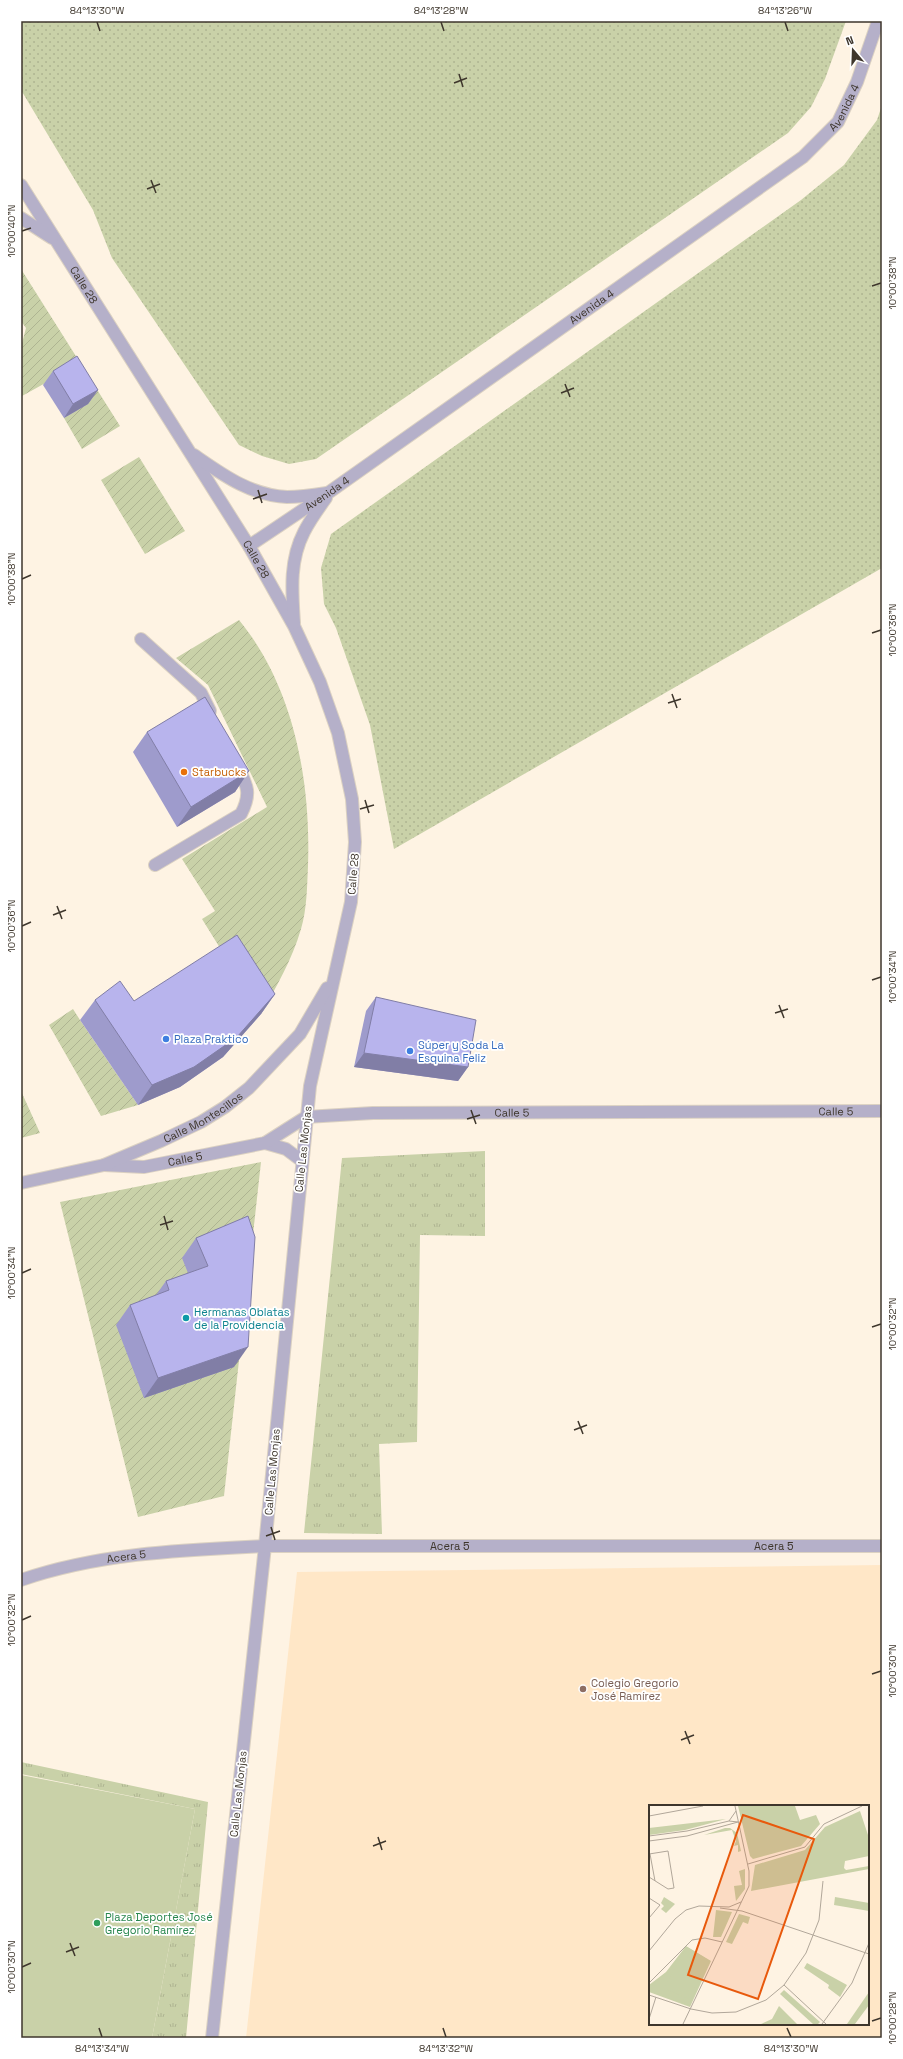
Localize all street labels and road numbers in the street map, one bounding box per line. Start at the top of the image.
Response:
street label: Avenida 4 [826,82,862,134]
street label: Calle 28 [67,263,101,306]
street label: Avenida 4 [567,286,617,327]
street label: Avenida 4 [302,473,352,514]
street label: Calle 28 [240,537,273,581]
street label: Calle 28 [344,853,362,895]
street label: Calle Montecillos [161,1089,246,1146]
street label: Calle 5 [819,1104,854,1118]
street label: Calle Las Monjas [291,1105,315,1193]
street label: Calle 5 [495,1105,530,1120]
street label: Calle 5 [167,1149,204,1169]
street label: Calle Las Monjas [261,1428,283,1516]
street label: Acera 5 [430,1539,470,1553]
street label: Acera 5 [754,1539,794,1553]
street label: Acera 5 [105,1547,147,1566]
street label: Calle Las Monjas [226,1750,250,1838]

